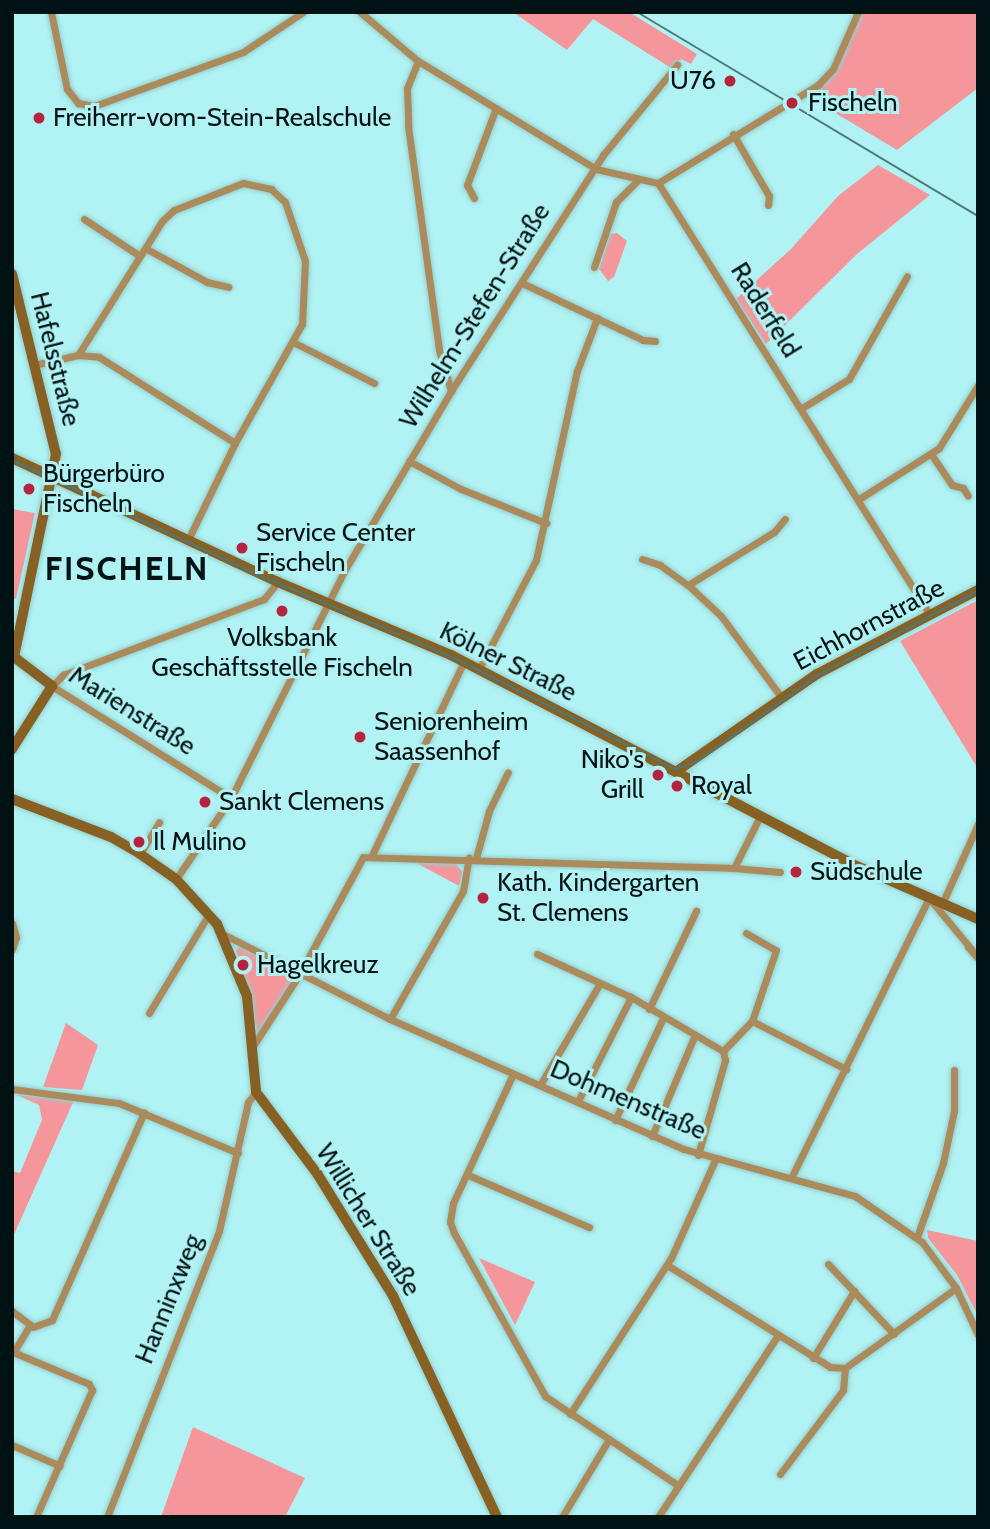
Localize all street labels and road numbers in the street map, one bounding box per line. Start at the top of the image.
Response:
street label: Wilhelm-Stefen-Straße [393,198,557,434]
street label: Raderfeld [724,257,806,363]
street label: Hafelsstraße [23,289,87,429]
street label: Eichhornstraße [789,572,949,678]
street label: Kölner Straße [434,615,582,709]
street label: Marienstraße [63,660,201,762]
street label: Dohmenstraße [545,1053,711,1147]
street label: Willicher Straße [309,1138,427,1302]
street label: Hanninxweg [129,1230,209,1368]

